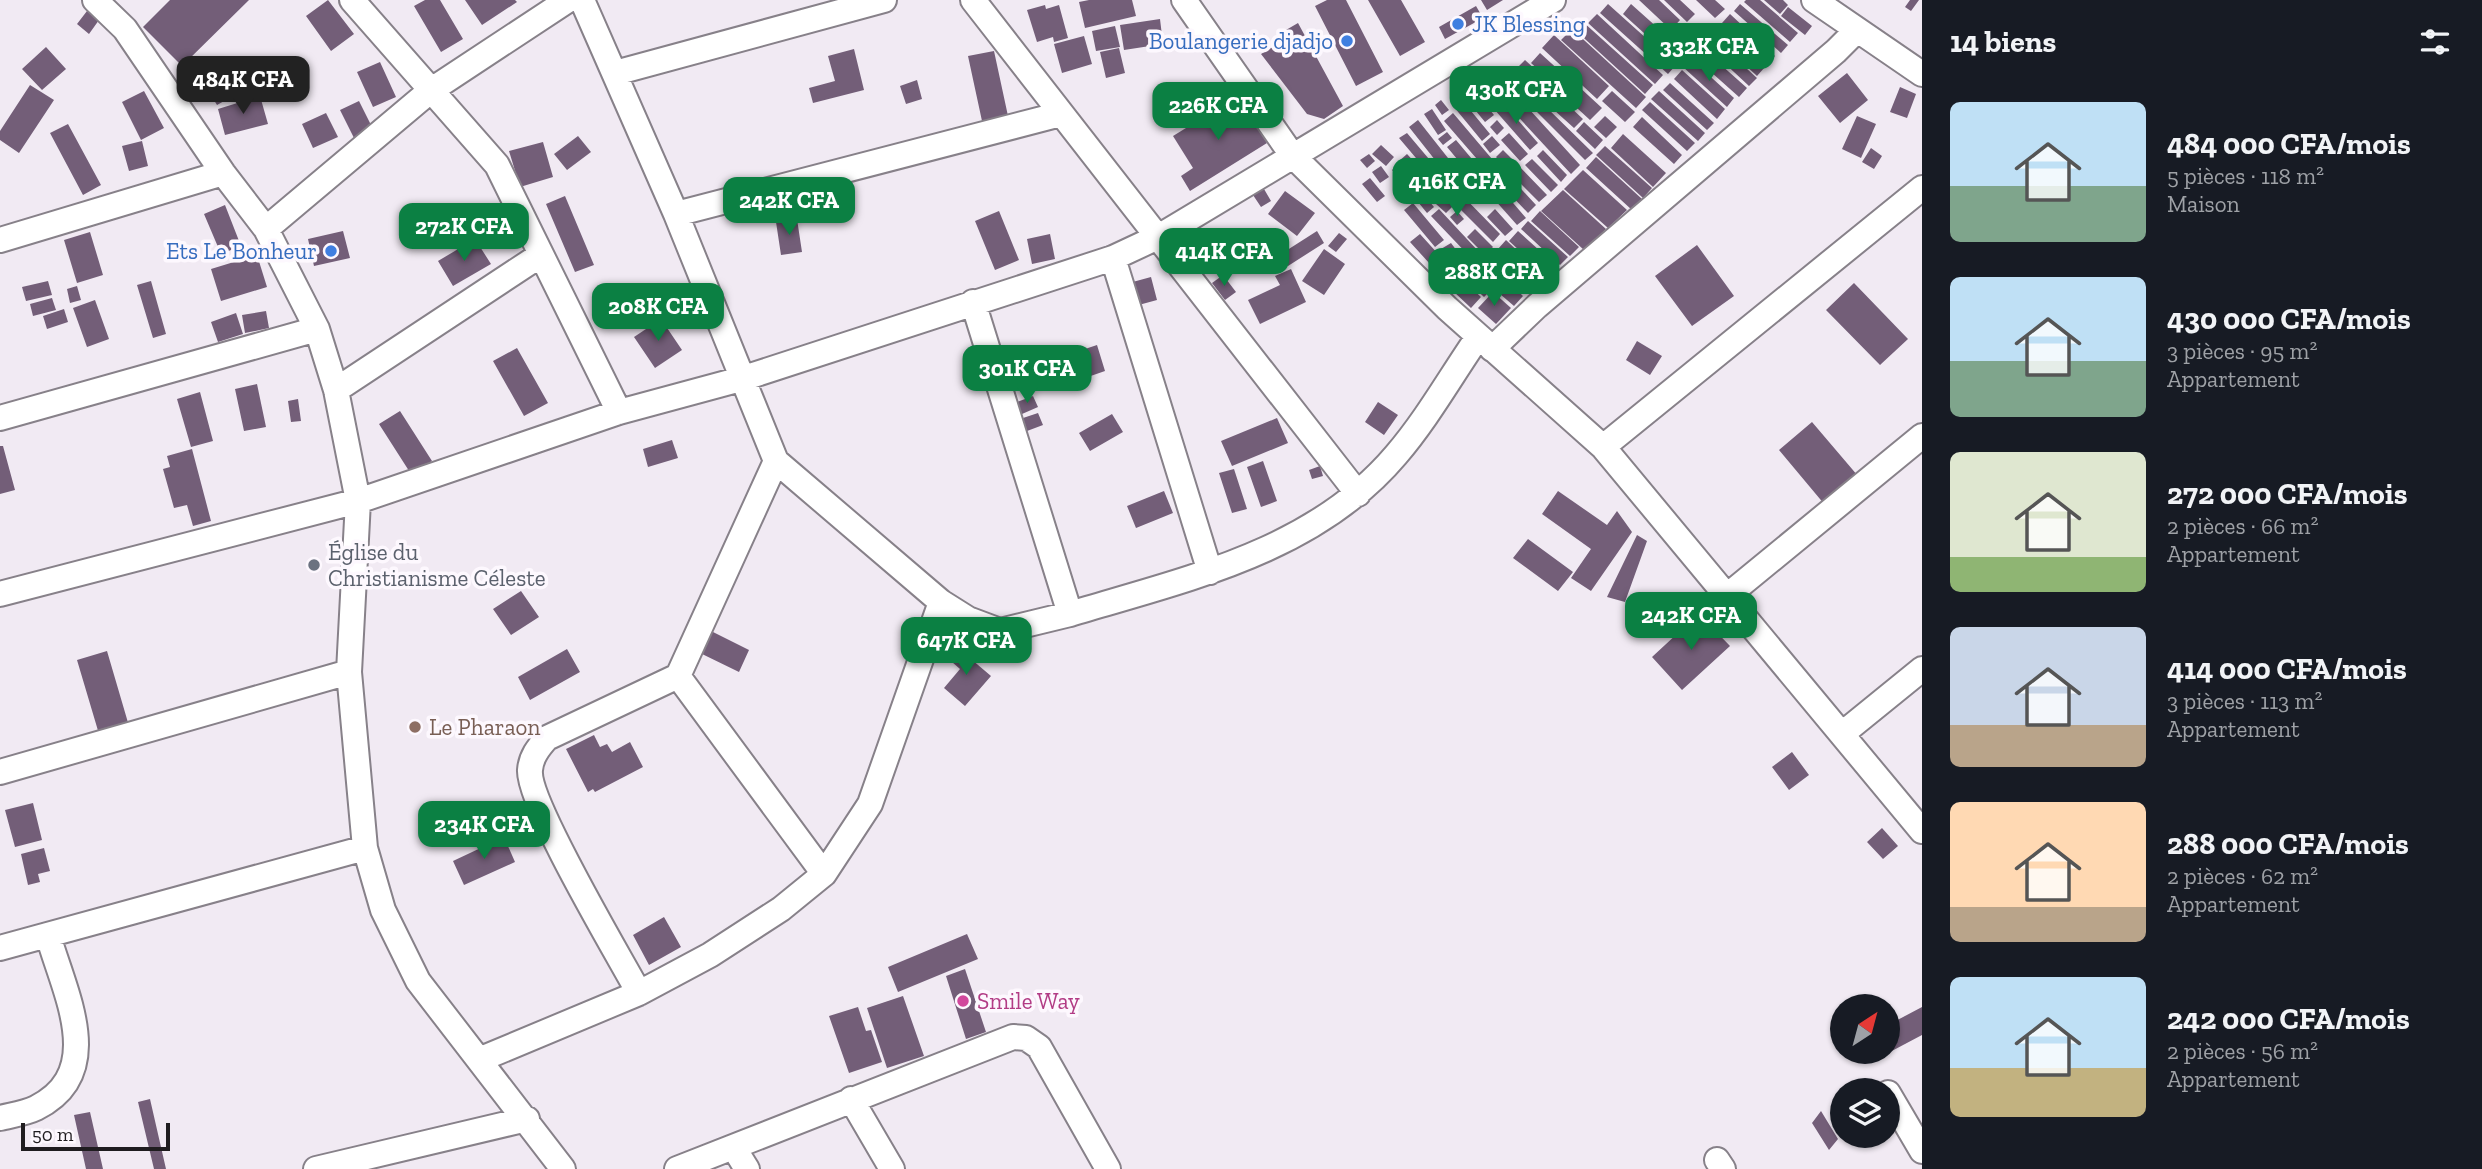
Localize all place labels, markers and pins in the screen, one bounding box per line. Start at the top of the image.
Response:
place label: JK Blessing [1472,10,1586,38]
marker: JK Blessing [1450,16,1466,32]
pin: 332K CFA [1637,24,1781,83]
place label: Boulangerie djadjo [1149,27,1333,55]
marker: Boulangerie djadjo [1339,33,1355,49]
pin: 484K CFA [171,57,315,116]
pin: 430K CFA [1444,66,1588,126]
pin: 226K CFA [1146,82,1290,142]
pin: 416K CFA [1385,158,1529,218]
pin: 242K CFA [717,177,861,237]
pin: 272K CFA [392,204,536,263]
pin: 414K CFA [1152,229,1296,288]
place label: Ets Le Bonheur [166,237,317,265]
marker: Ets Le Bonheur [323,243,339,259]
pin: 288K CFA [1422,248,1566,308]
pin: 208K CFA [586,284,730,343]
pin: 301K CFA [955,346,1099,405]
place label: Église du Christianisme Céleste [328,538,546,592]
marker: Église du Christianisme Céleste [306,557,322,573]
pin: 242K CFA [1619,592,1763,652]
pin: 647K CFA [894,618,1038,677]
place label: Le Pharaon [429,713,541,741]
marker: Le Pharaon [407,719,423,735]
pin: 234K CFA [412,802,556,861]
place label: Smile Way [977,987,1080,1015]
marker: Smile Way [955,993,971,1009]

